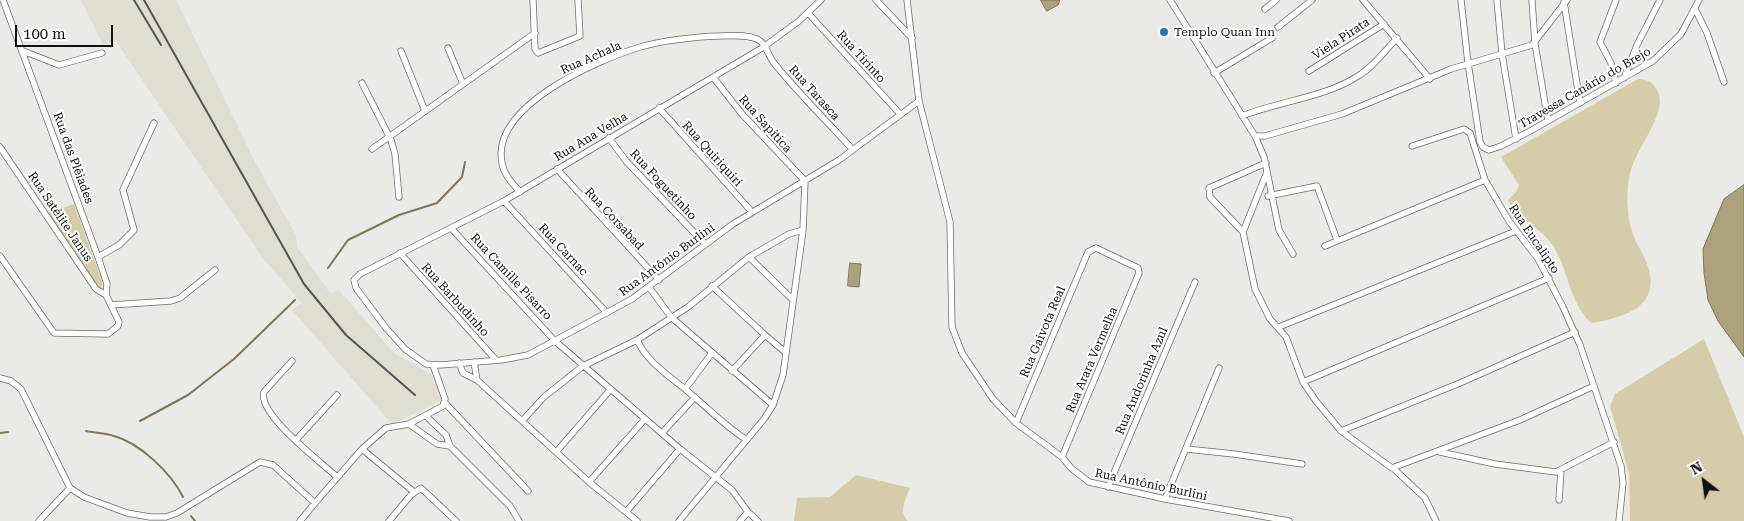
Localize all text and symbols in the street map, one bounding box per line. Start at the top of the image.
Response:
scale bar [18,15,115,47]
street label: Viela Pirata [1310,15,1372,63]
text: 100 m [23,25,66,43]
place label: Templo Quan Inn [1174,25,1275,39]
marker: Templo Quan Inn [1158,26,1170,38]
street label: Rua Tirinto [834,28,888,86]
street label: Rua Achala [559,38,623,78]
street label: Travessa Canário do Brejo [1516,44,1654,132]
street label: Rua Tarasca [786,63,842,123]
street label: Rua Sapitica [735,92,795,156]
street label: Rua Ana Velha [552,109,630,165]
street label: Rua das Plêiades [50,110,96,206]
street label: Rua Quiriquiri [679,119,745,189]
street label: Rua Foguetinho [627,147,699,223]
street label: Rua Satélite Janus [25,169,95,265]
street label: Rua Corsabad [581,185,647,253]
street label: Rua Eucalipto [1506,202,1562,276]
street label: Rua Carnac [535,221,591,279]
street label: Rua Antônio Burlini [616,221,718,299]
street label: Rua Camille Pisarro [467,231,555,323]
street label: Rua Barbudinho [418,260,492,340]
street label: Rua Gaivota Real [1017,284,1069,380]
street label: Rua Arara Vermelha [1063,305,1121,415]
street label: Rua Andorinha Azul [1113,325,1171,437]
north arrow [1679,456,1729,506]
text: N [1688,458,1705,478]
street label: Rua Antônio Burlini [1094,466,1208,504]

